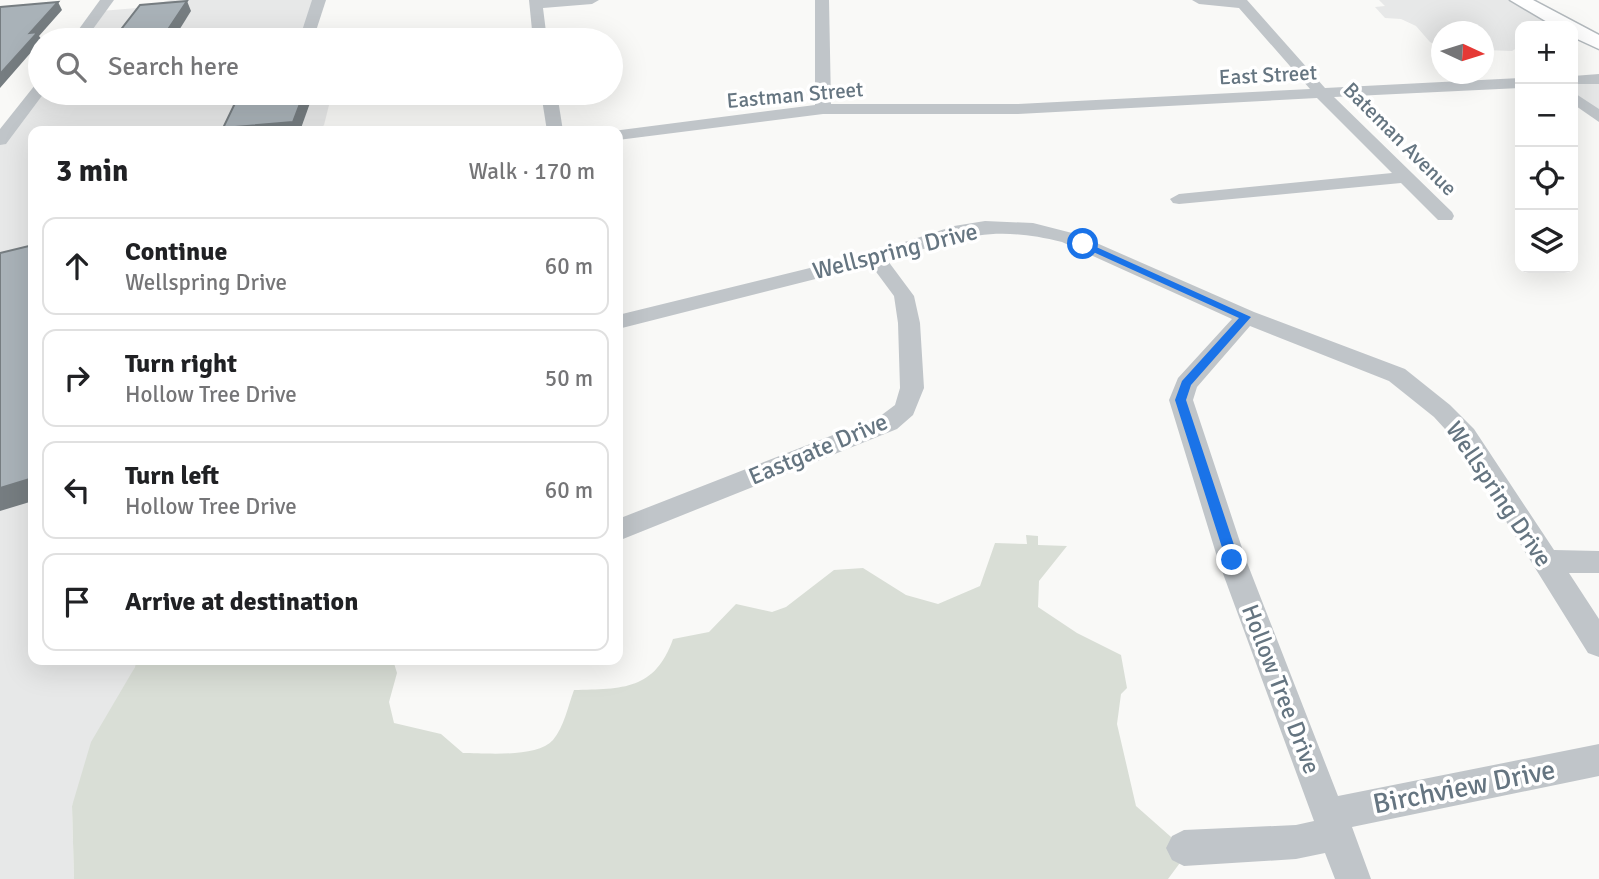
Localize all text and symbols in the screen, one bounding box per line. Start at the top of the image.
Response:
north arrow [1431,21,1494,84]
map controls [1515,21,1578,273]
button: + [1515,21,1578,84]
search box [28,28,623,105]
icon: search [52,48,90,86]
text: Search here [108,51,239,83]
street label: East Street [1218,59,1318,91]
street label: Eastman Street [726,76,864,114]
street label: Bateman Avenue [1338,77,1462,201]
button: − [1515,84,1578,147]
button: locate [1515,147,1578,210]
text: 3 min [56,153,128,190]
text: Walk · 170 m [469,157,595,186]
button: layers [1515,210,1578,273]
street label: Wellspring Drive [809,216,981,286]
route start [1067,228,1098,259]
text: Continue [125,236,227,268]
icon: ahead [58,247,96,285]
text: 60 m [545,252,593,281]
text: Wellspring Drive [125,268,287,297]
text: Turn right [125,348,237,380]
icon: right [58,359,96,397]
text: 50 m [545,364,593,393]
text: Hollow Tree Drive [125,380,297,409]
street label: Eastgate Drive [744,406,892,492]
street label: Wellspring Drive [1439,416,1559,572]
text: Turn left [125,460,219,492]
icon: left [58,471,96,509]
text: 60 m [545,476,593,505]
text: Hollow Tree Drive [125,492,297,521]
route end [1216,544,1247,575]
icon: arrive [58,583,96,621]
text: Arrive at destination [125,586,358,618]
street label: Hollow Tree Drive [1235,600,1327,778]
street label: Birchview Drive [1370,753,1558,821]

